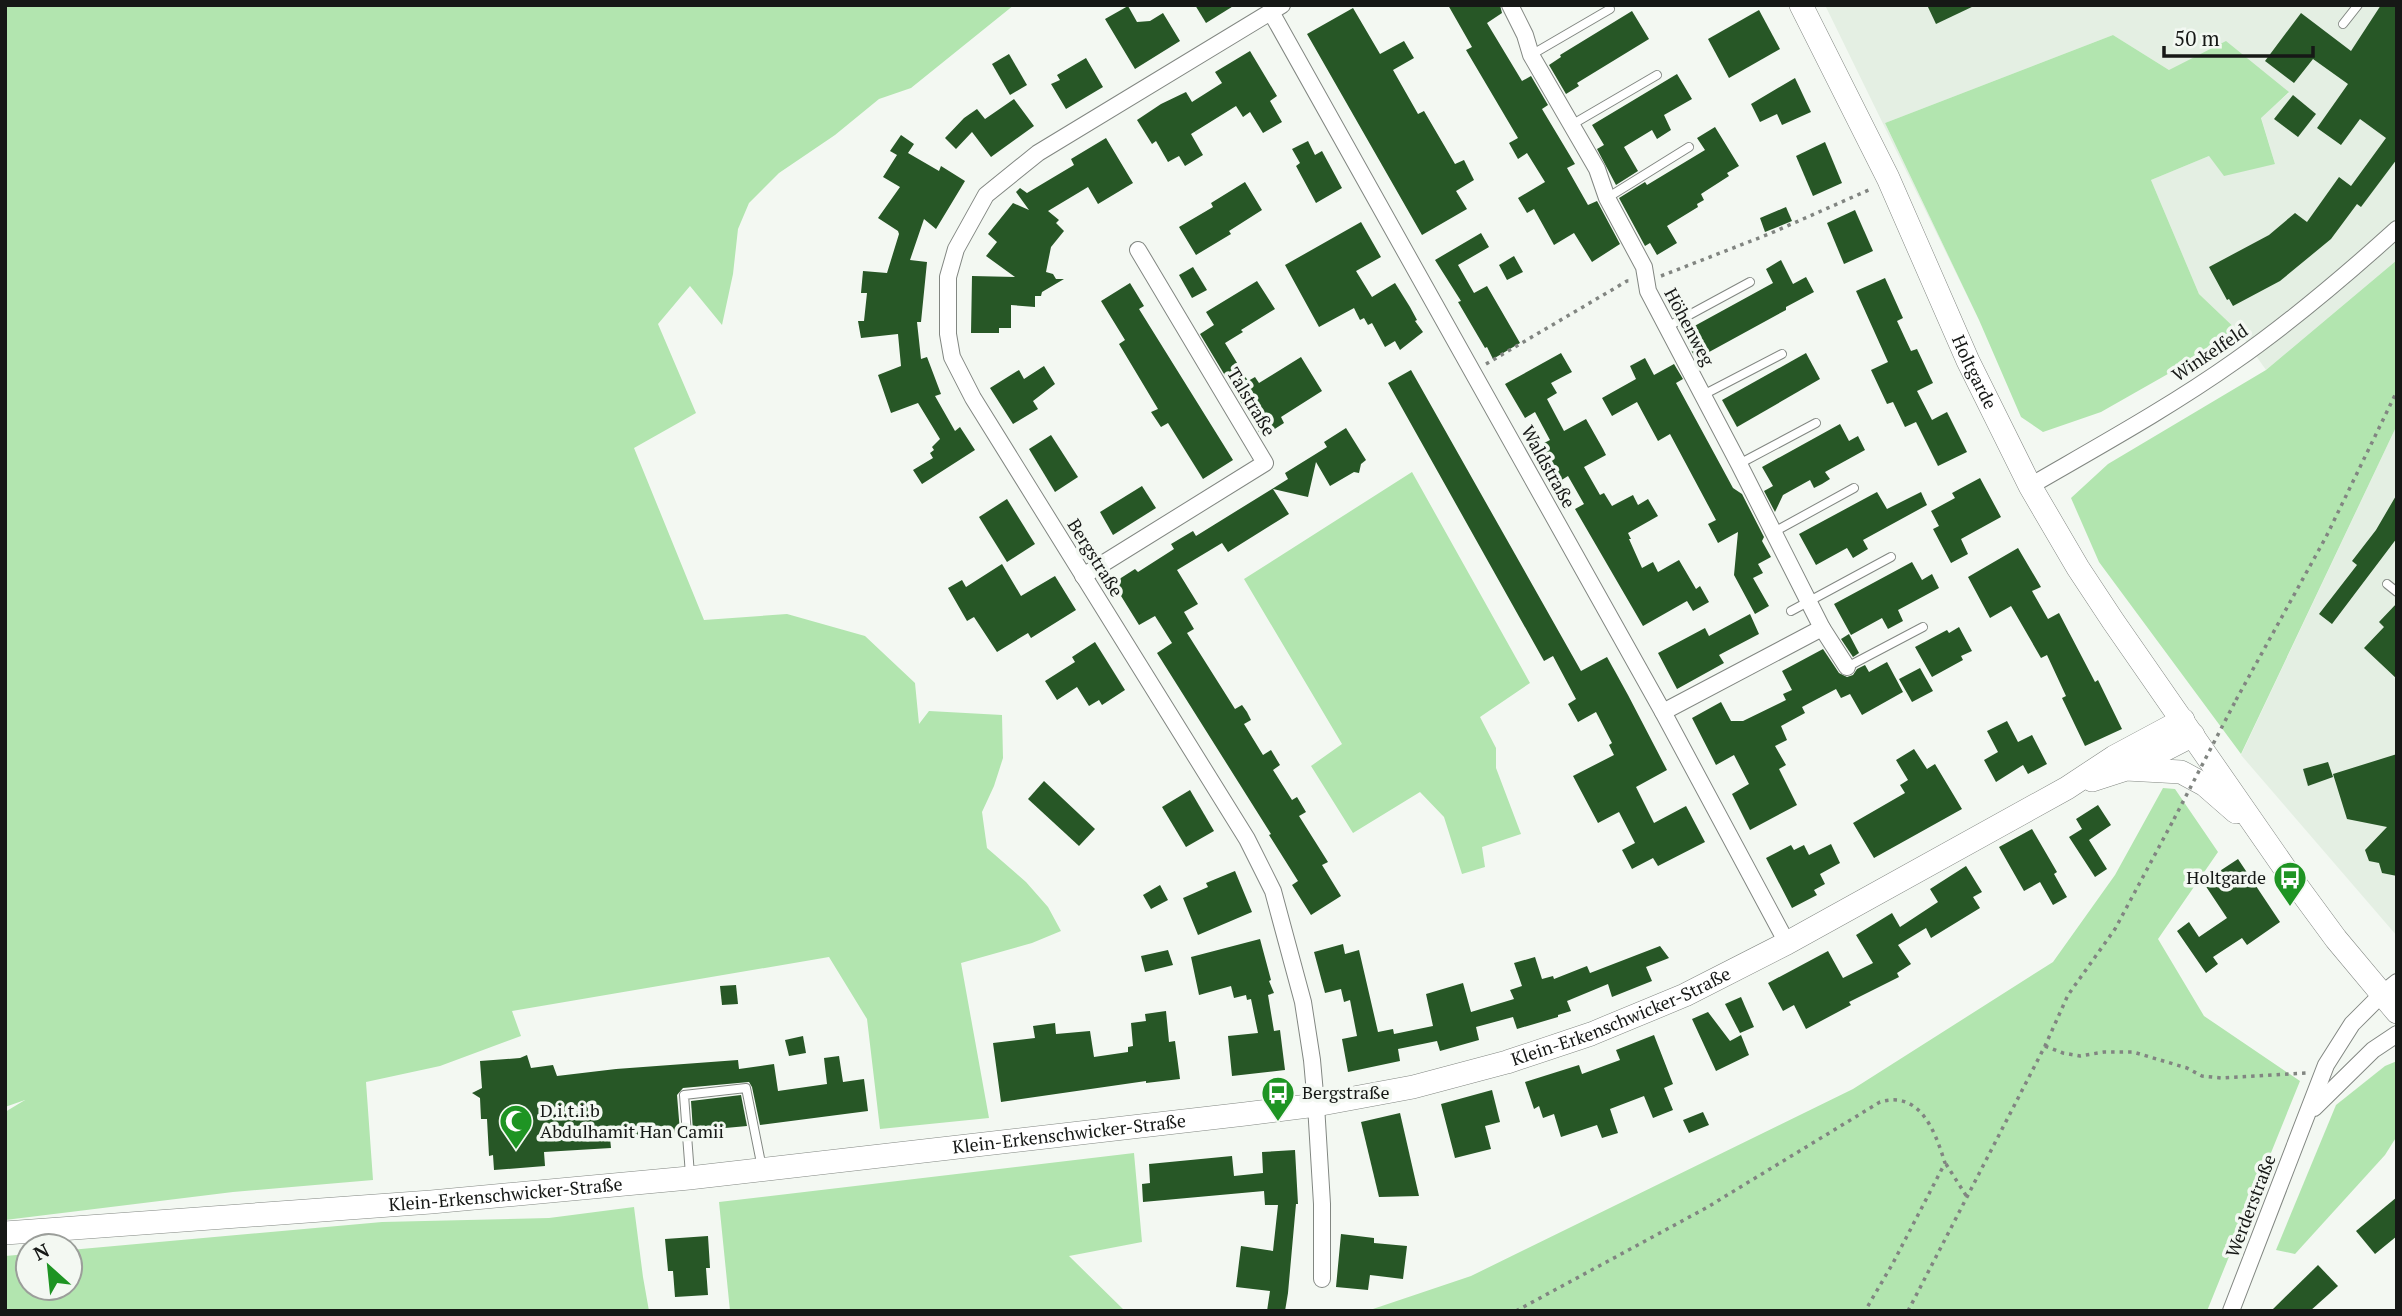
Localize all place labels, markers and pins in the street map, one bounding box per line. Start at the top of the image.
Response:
bus stop icon: Holtgarde [2271,859,2309,908]
place label: Holtgarde [2186,865,2266,889]
bus stop icon: Bergstraße [1259,1074,1297,1123]
place label: Bergstraße [1302,1080,1390,1104]
place label: D.i.t.i.b Abdulhamit Han Camii [540,1098,724,1143]
mosque icon: D.i.t.i.b Abdulhamit Han Camii [497,1102,535,1151]

